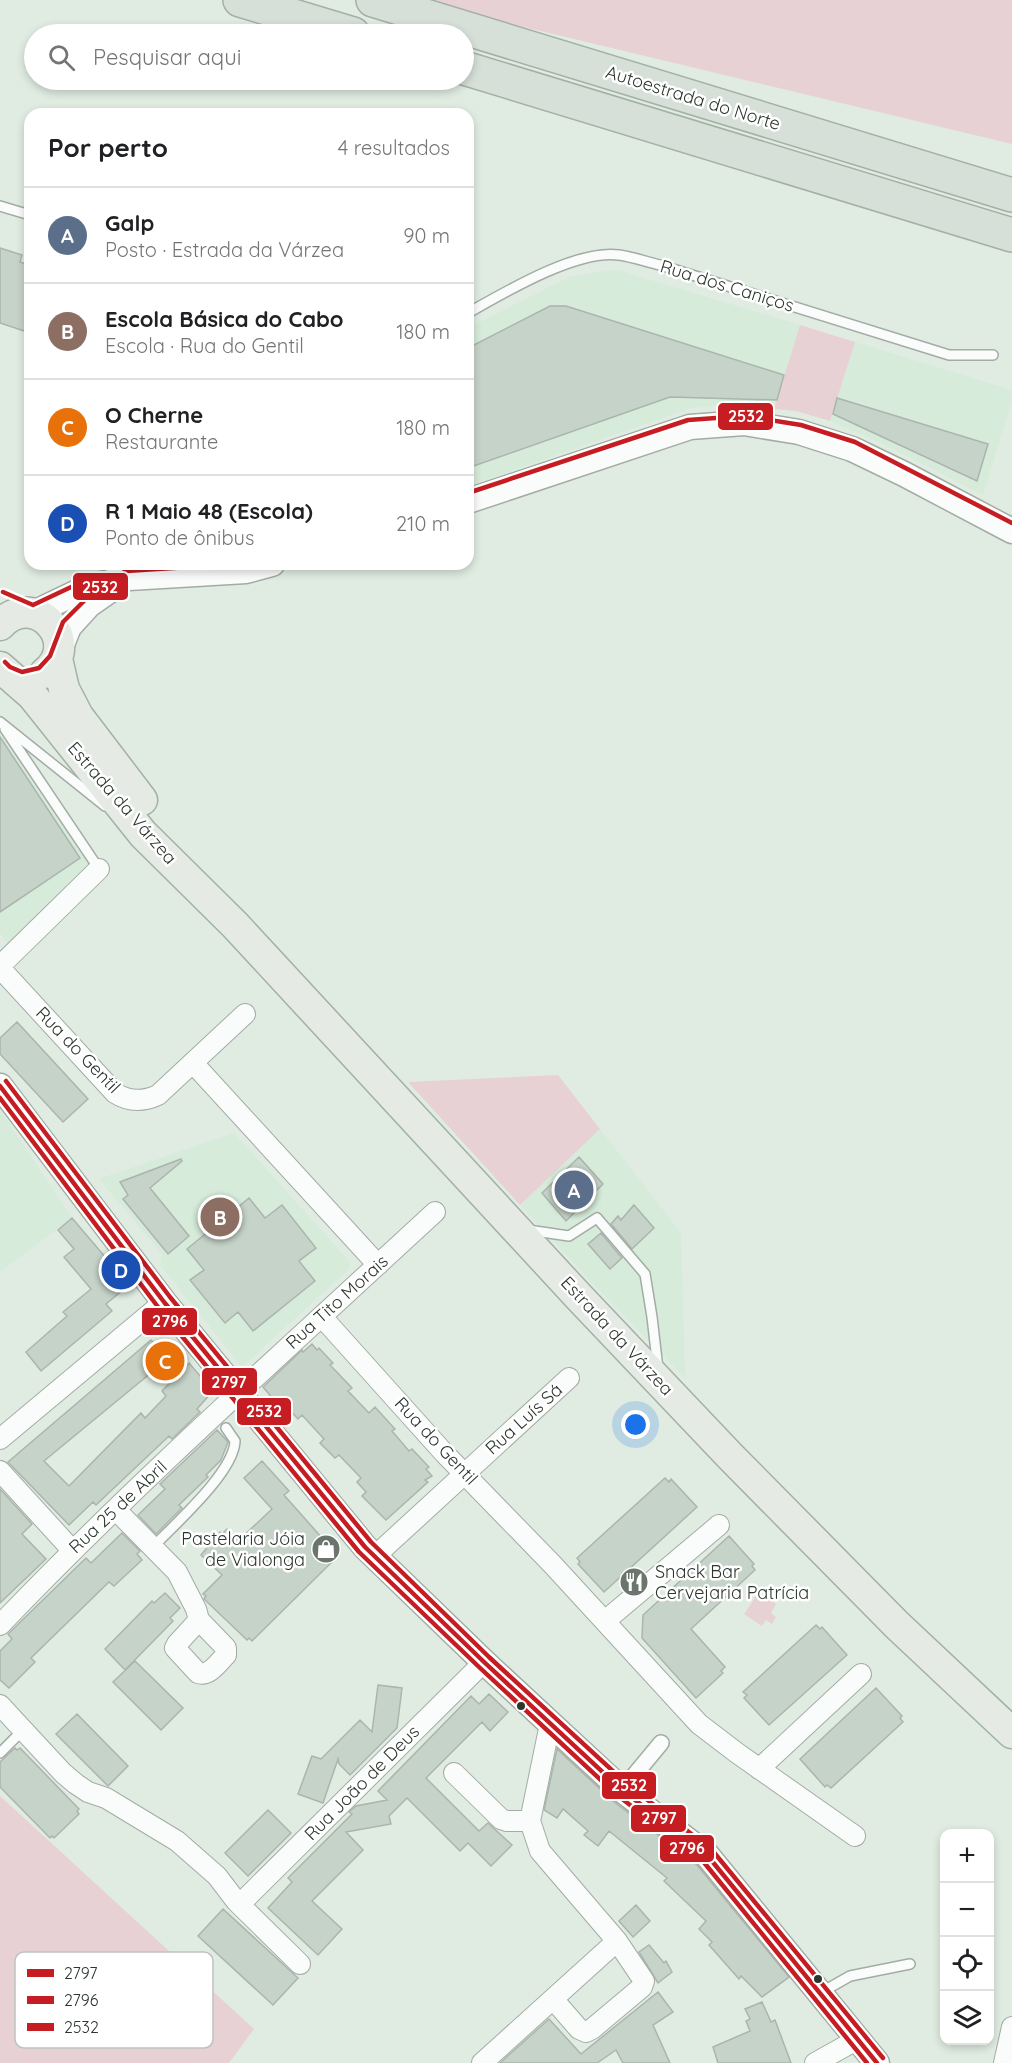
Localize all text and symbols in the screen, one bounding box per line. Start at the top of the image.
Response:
search box [24,24,474,90]
icon: search [45,41,78,74]
text: Pesquisar aqui [93,43,241,71]
street label: Autoestrada do Norte [603,60,783,135]
text: Por perto [48,131,168,164]
text: 4 resultados [338,135,450,160]
text: Galp [105,209,154,237]
text: A [61,223,74,248]
text: 90 m [403,223,450,248]
text: Posto · Estrada da Várzea [105,237,344,262]
street label: Rua dos Caniços [657,254,797,317]
text: Escola Básica do Cabo [105,305,344,333]
text: B [61,319,74,344]
text: 180 m [396,319,450,344]
text: Escola · Rua do Gentil [105,333,304,358]
text: O Cherne [105,401,203,429]
line badge: 2532 [717,402,774,431]
text: 2532 [728,406,764,426]
text: C [61,415,74,440]
text: 180 m [396,415,450,440]
text: Restaurante [105,429,218,454]
text: R 1 Maio 48 (Escola) [105,497,313,525]
text: D [60,511,75,536]
text: 210 m [396,511,450,536]
text: Ponto de ônibus [105,525,254,550]
line badge: 2532 [72,572,129,601]
text: 2532 [82,577,118,597]
street label: Estrada da Várzea [63,737,182,869]
street label: Rua do Gentil [31,1001,125,1098]
pin: A [554,1168,594,1212]
pin: B [200,1194,240,1240]
pin: D [102,1248,140,1292]
street label: Rua Tito Morais [281,1250,393,1354]
street label: Estrada da Várzea [556,1271,679,1400]
line badge: 2796 [141,1307,198,1336]
text: 2796 [152,1311,188,1331]
pin: C [146,1338,184,1384]
line badge: 2797 [201,1367,258,1396]
text: 2797 [211,1372,247,1392]
street label: Rua Luís Sá [480,1378,567,1459]
street label: Rua do Gentil [390,1392,483,1489]
line badge: 2532 [236,1397,292,1426]
text: 2532 [246,1401,282,1421]
your location [621,1410,650,1439]
street label: Rua 25 de Abril [64,1455,172,1558]
place label: Pastelaria Jóia de Vialonga [181,1527,305,1571]
shop icon: Pastelaria Jóia de Vialonga [310,1533,342,1565]
place label: Snack Bar Cervejaria Patrícia [655,1560,809,1604]
restaurant icon: Snack Bar Cervejaria Patrícia [618,1566,650,1598]
unlabelled marker [515,1700,527,1712]
street label: Rua João de Deus [299,1720,424,1845]
line badge: 2532 [601,1771,657,1800]
text: 2532 [611,1775,647,1795]
line badge: 2797 [630,1804,687,1833]
text: 2797 [641,1808,677,1828]
map controls [940,1829,994,2045]
button: + [940,1829,994,1883]
line badge: 2796 [659,1834,715,1863]
text: 2796 [669,1838,705,1858]
button: − [940,1883,994,1937]
button: locate [940,1937,994,1991]
legend [15,1952,213,2048]
text: 2797 [64,1963,97,1983]
unlabelled marker [812,1973,824,1985]
text: 2796 [64,1990,99,2010]
button: layers [940,1991,994,2045]
text: 2532 [64,2017,99,2037]

